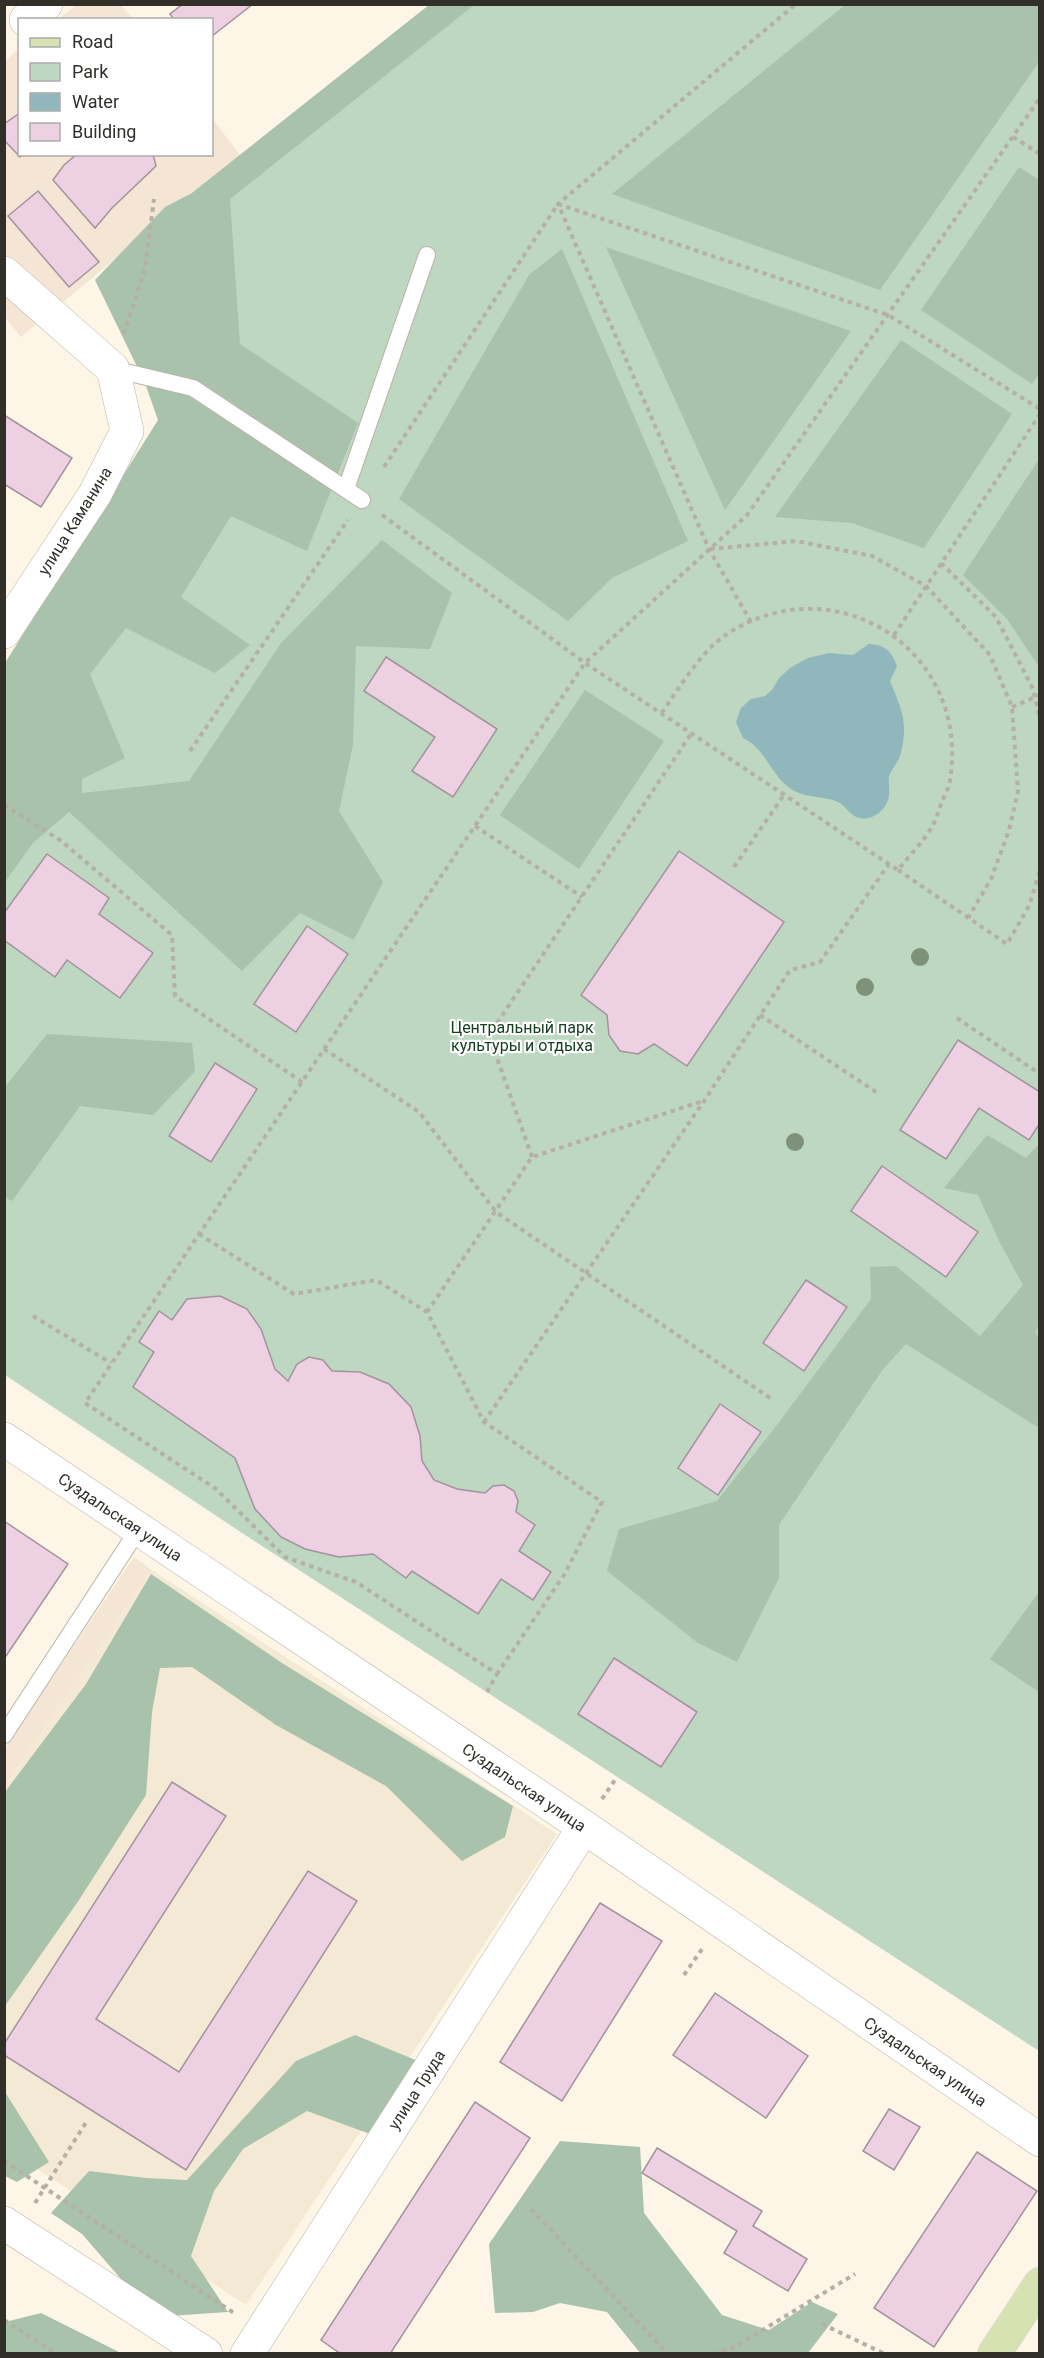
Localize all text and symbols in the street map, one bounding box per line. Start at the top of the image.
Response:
legend [18,18,213,156]
text: Road [72,31,113,52]
text: Park [72,61,109,82]
text: Water [72,91,119,112]
text: Building [72,121,136,142]
street label: улица Каманина [34,463,116,579]
park label: Центральный парк культуры и отдыха [450,1018,594,1055]
street label: Суздальская улица [55,1469,186,1565]
street label: Суздальская улица [459,1739,590,1835]
street label: Суздальская улица [860,2013,991,2110]
street label: улица Труда [384,2046,449,2133]

